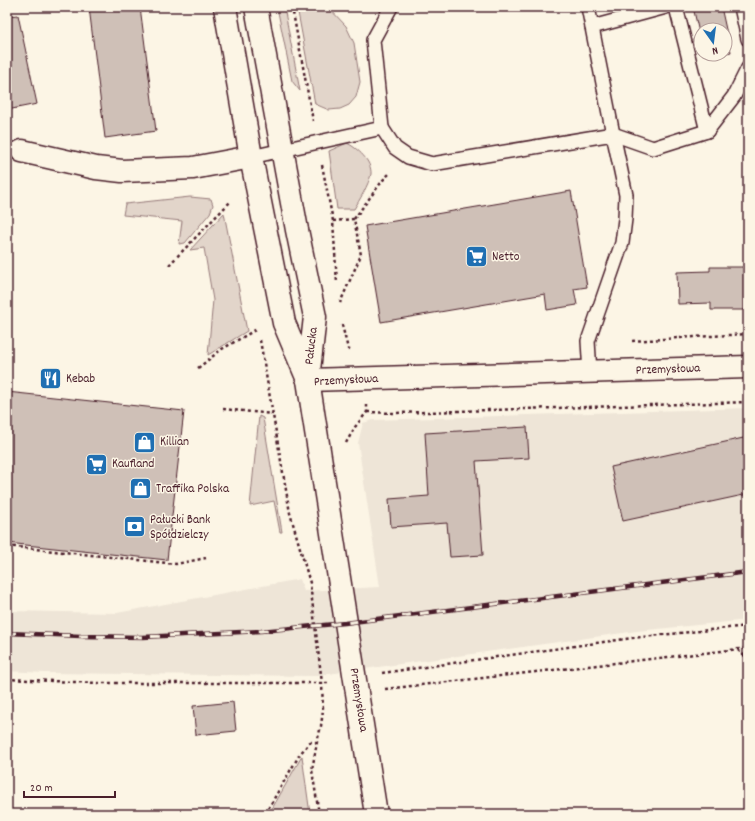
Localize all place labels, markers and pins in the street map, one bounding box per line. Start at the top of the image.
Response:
supermarket icon: Netto [463,244,489,270]
place label: Netto [492,248,520,267]
restaurant icon: Kebab [38,366,64,392]
place label: Kebab [66,370,95,389]
shop icon: Killian [132,429,158,455]
place label: Killian [160,433,189,452]
supermarket icon: Kaufland [83,451,109,477]
place label: Kaufland [112,455,154,474]
shop icon: Traffika Polska [128,476,154,502]
place label: Traffika Polska [156,480,230,499]
place label: Pałucki Bank Spółdzielczy [150,511,210,545]
bank icon: Pałucki Bank Spółdzielczy [121,514,147,540]

